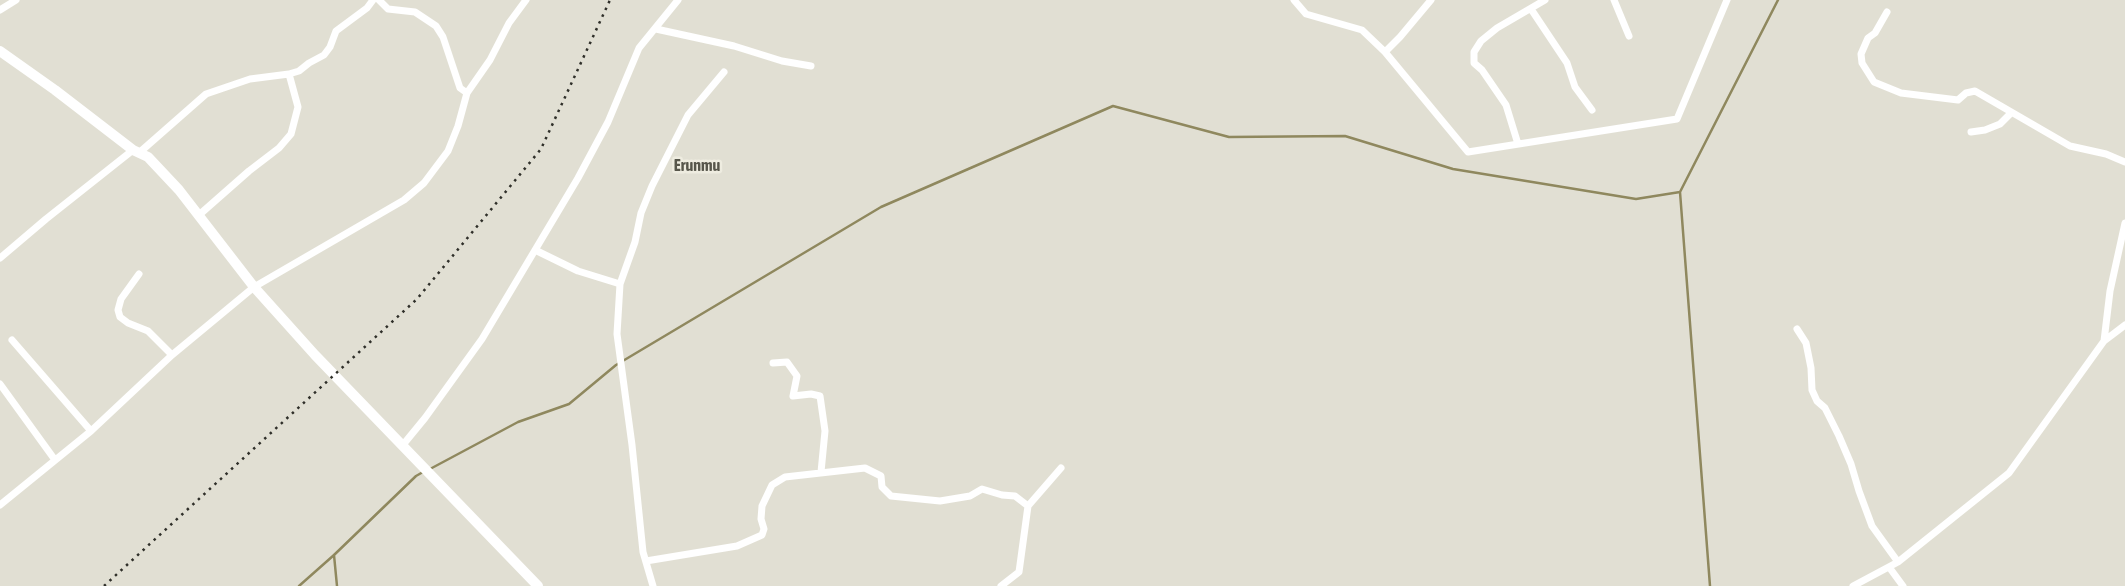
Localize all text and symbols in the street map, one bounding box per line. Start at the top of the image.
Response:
district label: Erunmu [674,156,720,176]

